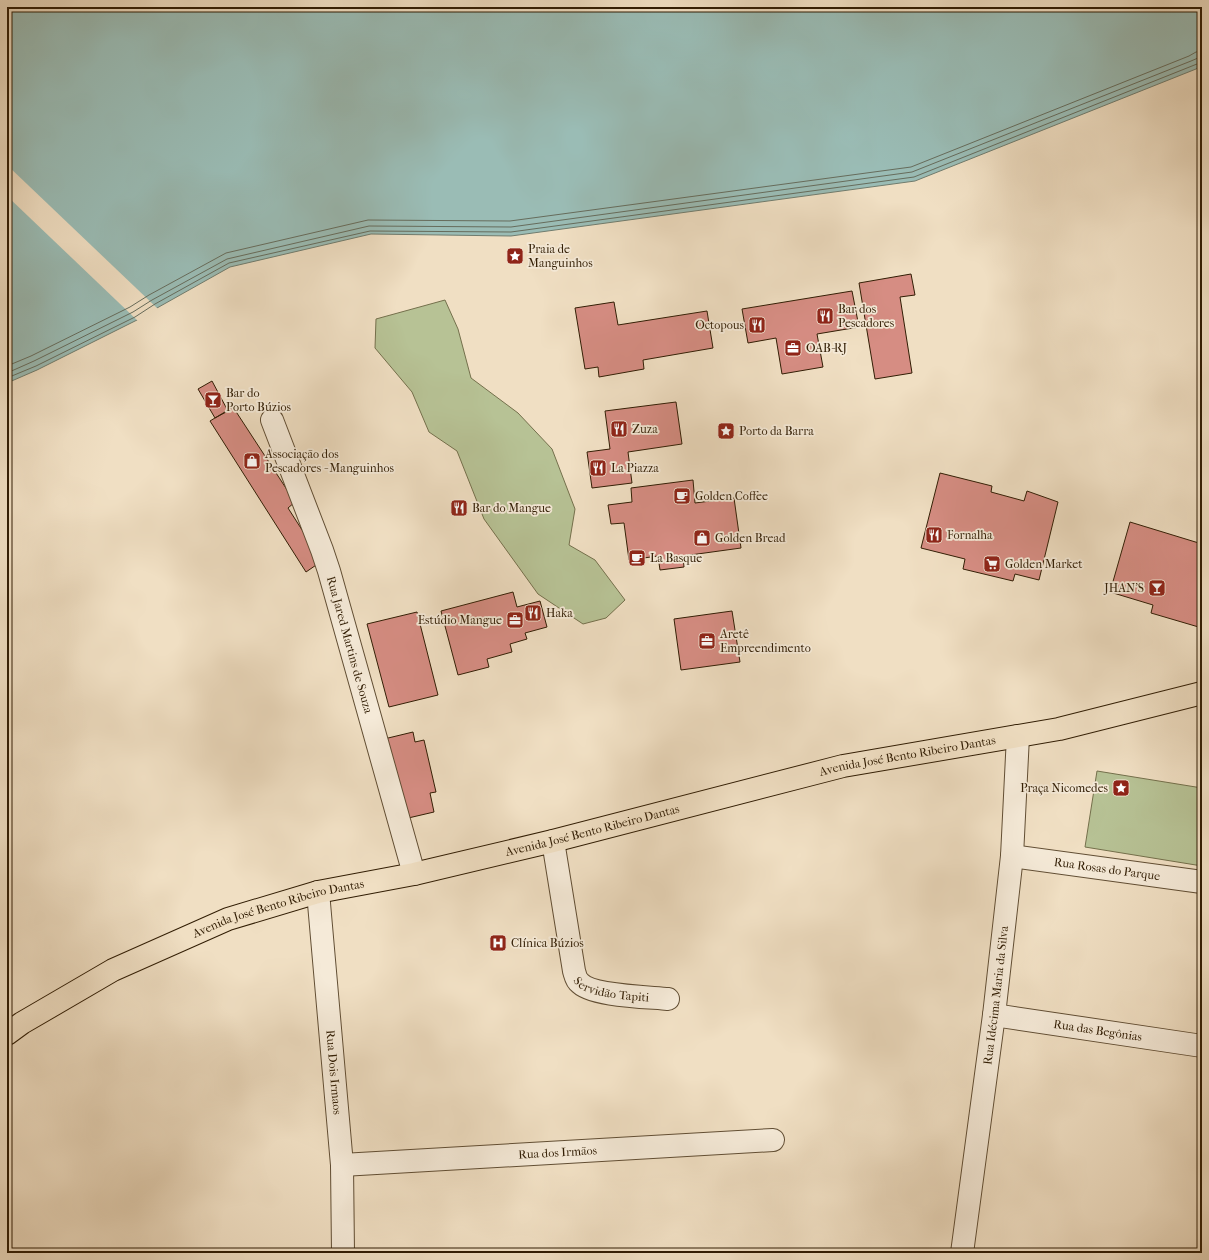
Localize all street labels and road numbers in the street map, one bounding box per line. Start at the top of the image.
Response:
street label: Rua Jared Martins de Souza [324,575,376,715]
street label: Avenida José Bento Ribeiro Dantas [817,733,997,779]
street label: Avenida José Bento Ribeiro Dantas [503,801,681,859]
street label: Rua Rosas do Parque [1053,855,1161,883]
street label: Avenida José Bento Ribeiro Dantas [189,876,366,941]
street label: Rua Idécima Maria da Silva [980,925,1011,1066]
street label: Servidão Tapiti [570,974,650,1005]
street label: Rua das Begônias [1053,1017,1144,1044]
street label: Rua Dois Irmaos [323,1029,345,1116]
street label: Rua dos Irmãos [518,1143,598,1162]

